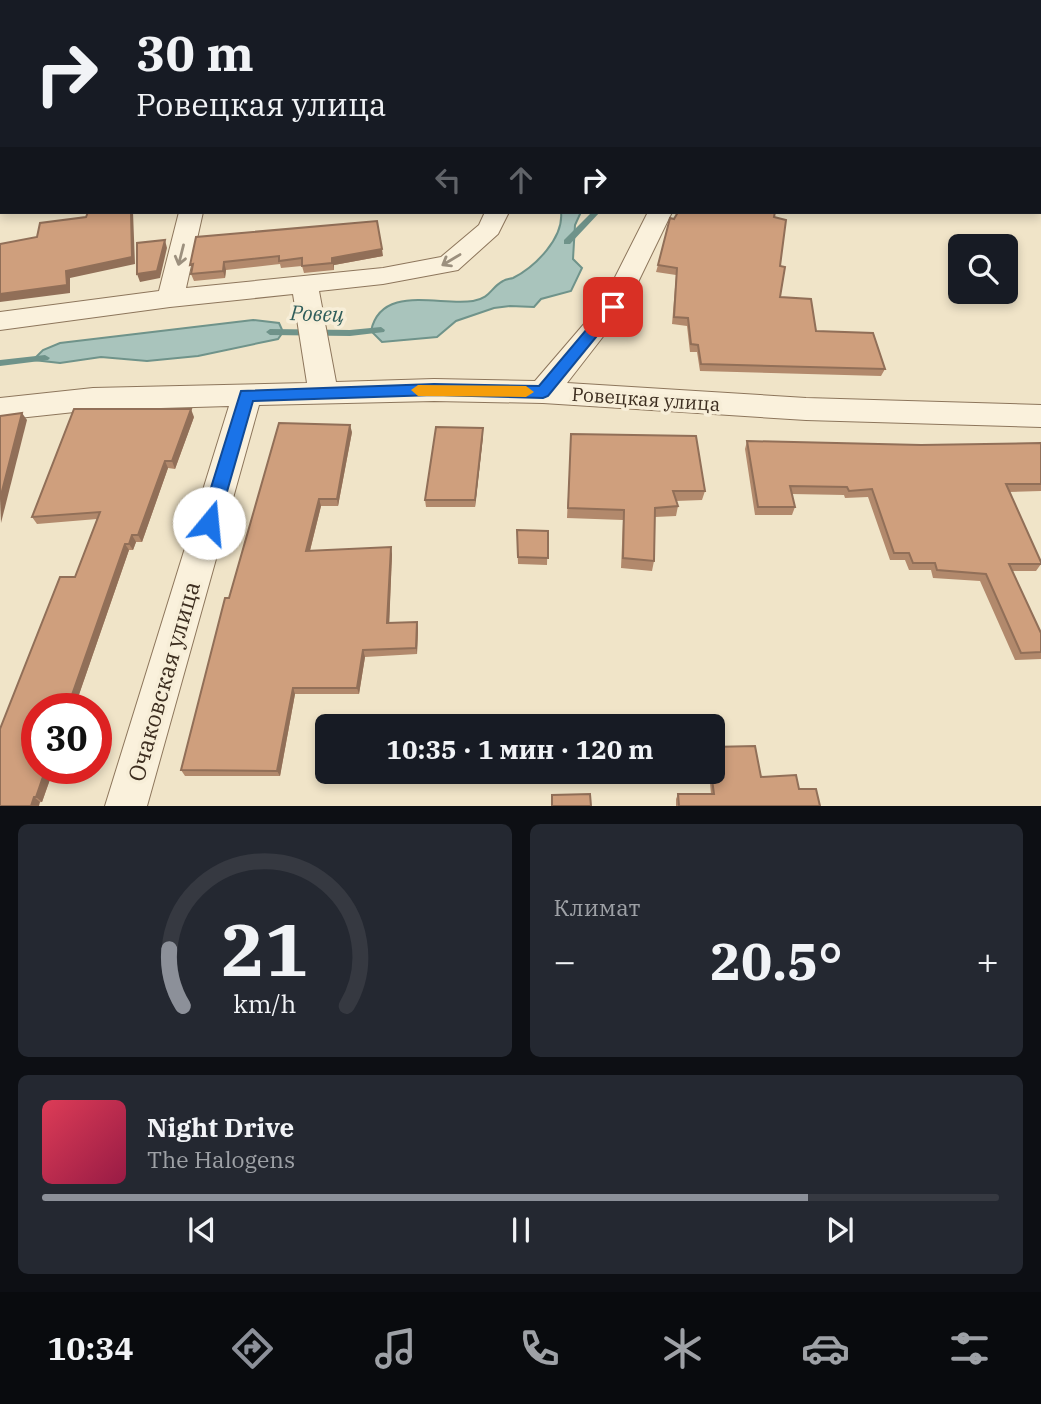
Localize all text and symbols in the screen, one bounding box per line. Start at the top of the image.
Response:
text: 30 m [136,21,254,84]
icon: right [21,28,112,119]
text: Ровецкая улица [136,83,387,125]
icon: left [429,161,467,199]
icon: ahead [502,161,540,199]
icon: right [575,161,613,199]
map controls [948,234,1018,304]
button: search [948,234,1018,304]
one-way arrow [174,243,187,266]
one-way arrow [442,252,461,267]
pin [583,277,643,337]
icon: arrive [594,288,632,326]
water label: Ровец [289,298,344,328]
street label: Ровецкая улица [571,382,721,416]
position arrow [172,486,246,560]
street label: Очаковская улица [120,577,206,785]
speed limit sign: 30 [21,693,112,784]
text: 10:35 · 1 мин · 120 m [386,732,654,766]
text: Климат [554,892,640,922]
text: 21 [221,902,308,997]
text: 20.5° [710,927,843,994]
text: − [554,936,576,985]
text: + [976,936,999,985]
text: km/h [233,987,296,1020]
text: Night Drive [147,1110,294,1144]
text: The Halogens [147,1144,295,1174]
icon: previous [183,1211,221,1249]
icon: pause [502,1211,540,1249]
icon: next [821,1211,859,1249]
icon: directions [228,1324,277,1373]
icon: music [371,1324,420,1373]
icon: phone [515,1324,564,1373]
icon: climate [658,1324,707,1373]
icon: car [801,1324,850,1373]
icon: filters [945,1324,994,1373]
text: 10:34 [47,1327,134,1369]

